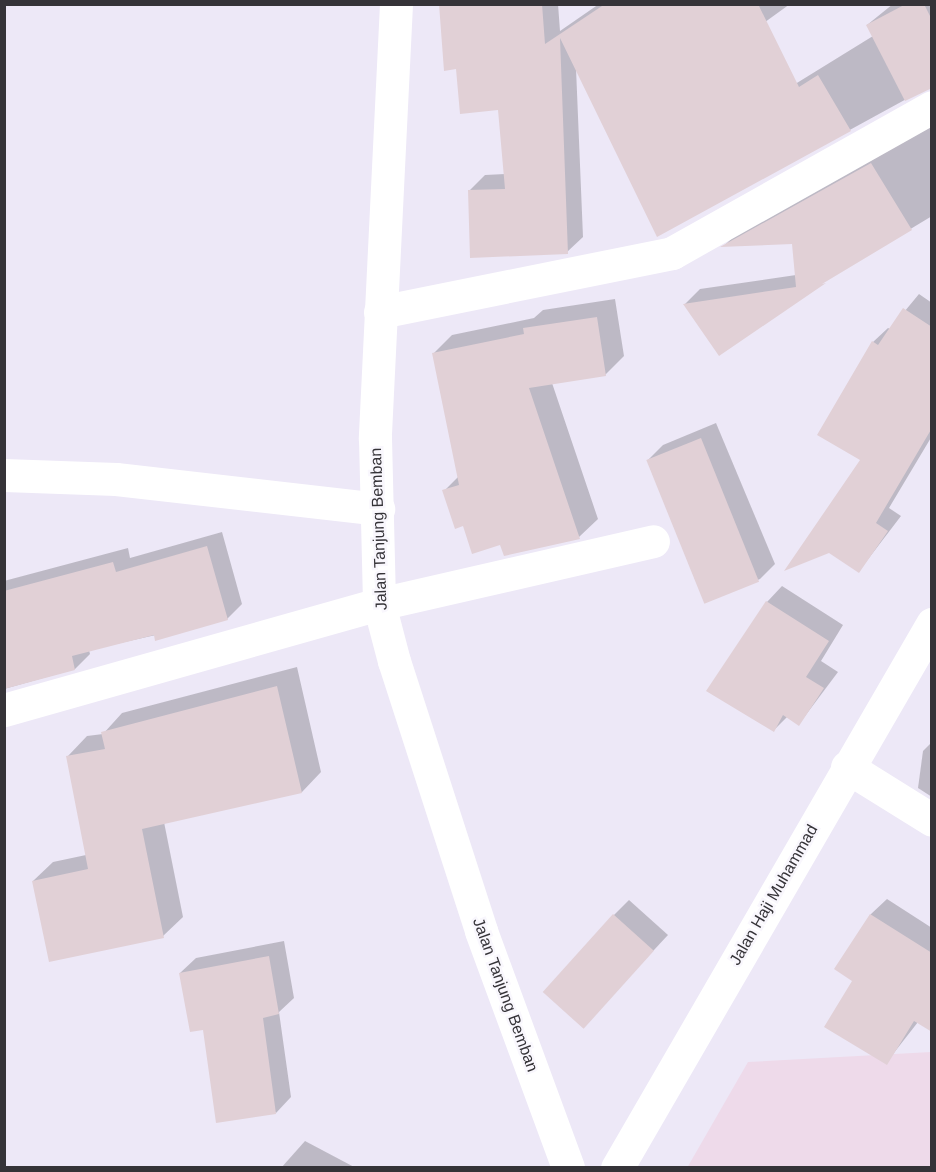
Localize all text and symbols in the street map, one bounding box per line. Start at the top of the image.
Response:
street label: Jalan Tanjung Bemban [367,447,391,611]
street label: Jalan Haji Muhammad [726,821,822,969]
street label: Jalan Tanjung Bemban [468,915,542,1075]

